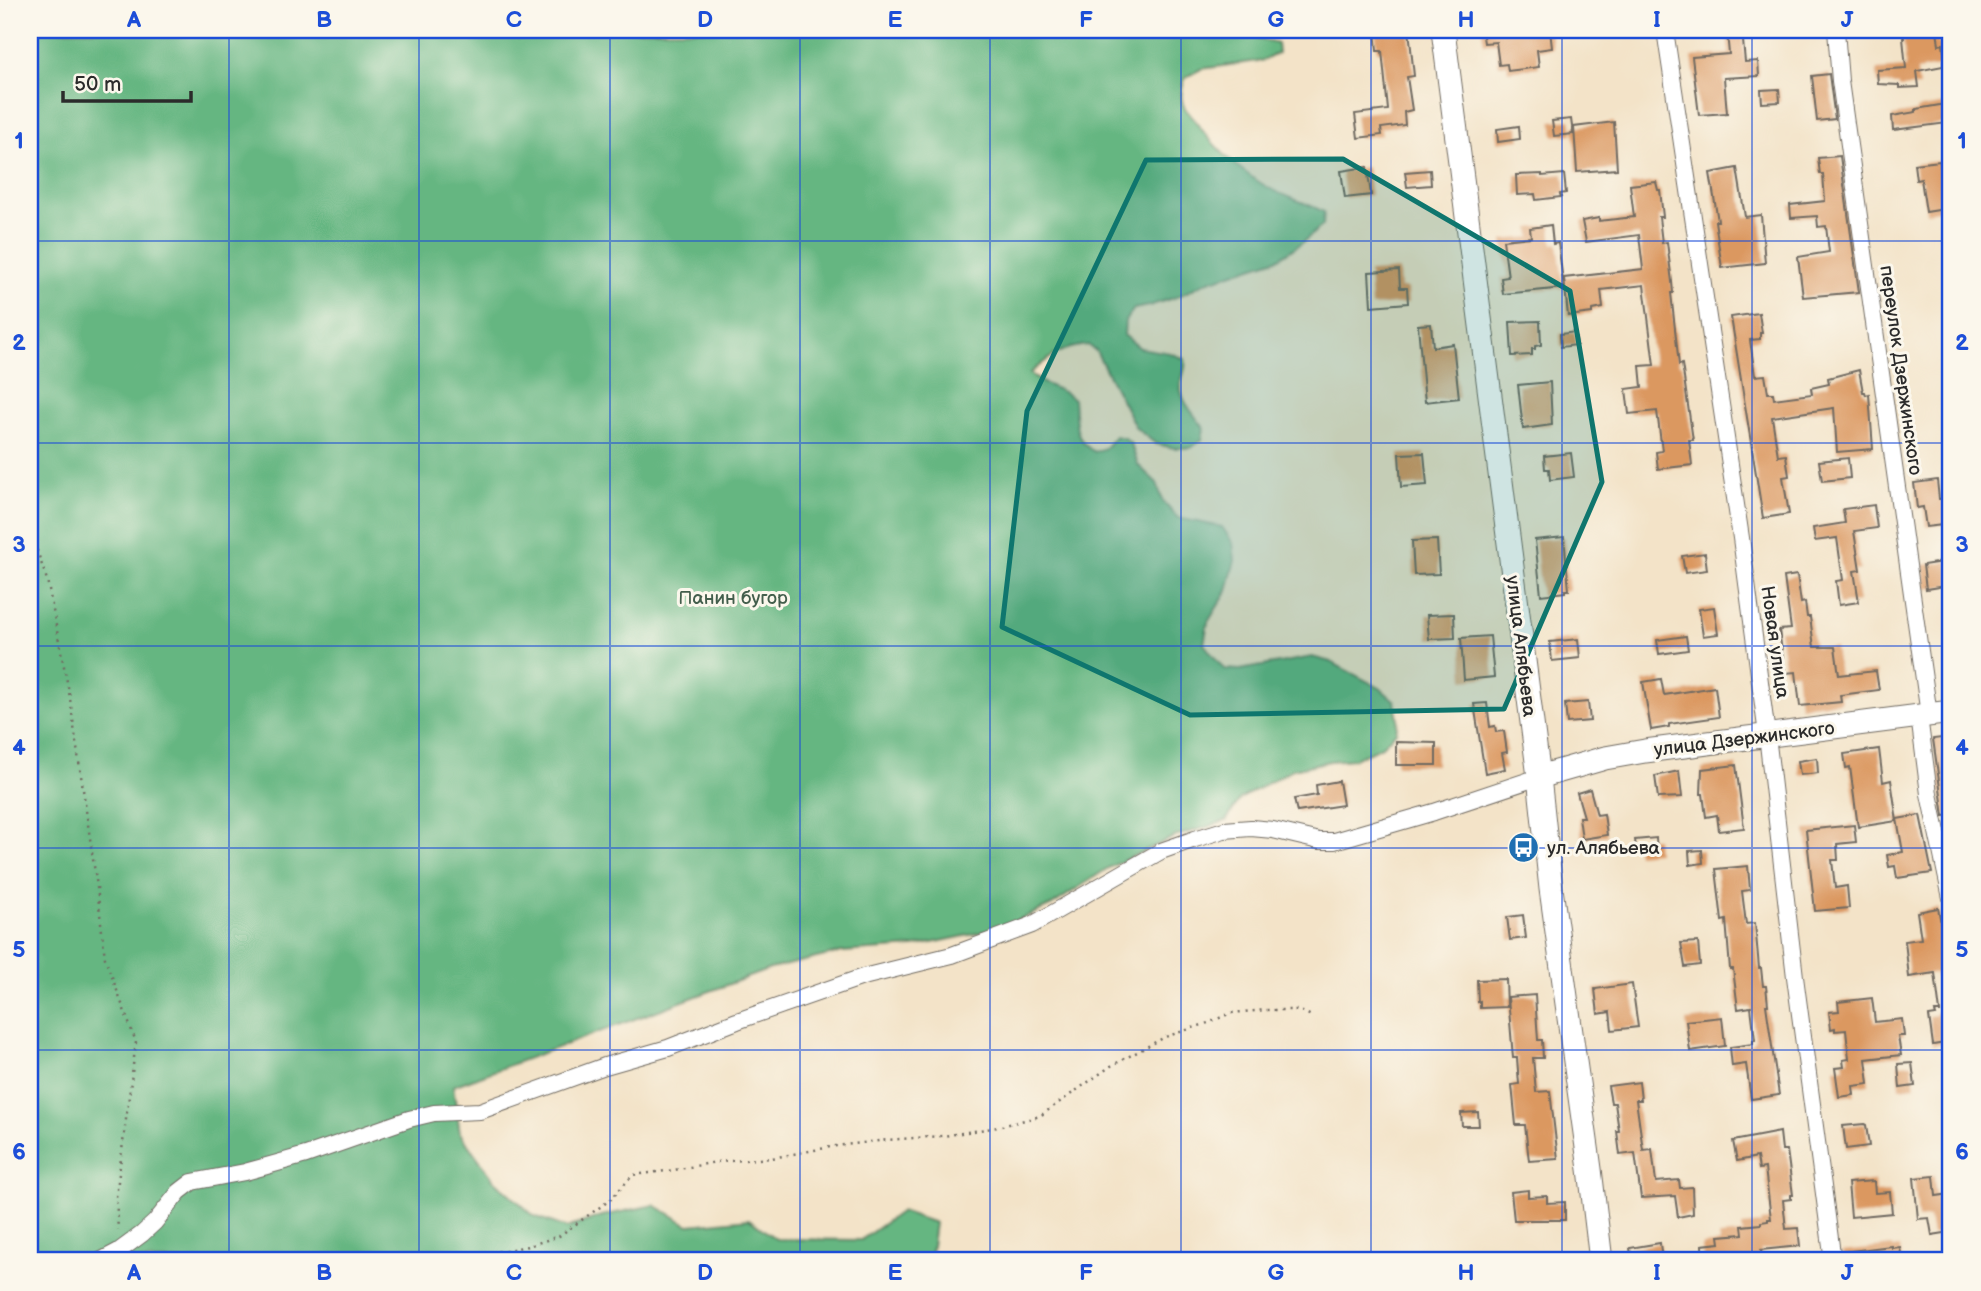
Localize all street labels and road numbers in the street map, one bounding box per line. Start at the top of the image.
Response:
street label: переулок Дзержинского [1874,264,1927,477]
street label: улица Алябьева [1500,574,1541,718]
street label: Новая улица [1755,584,1794,700]
street label: улица Дзержинского [1653,717,1836,762]

